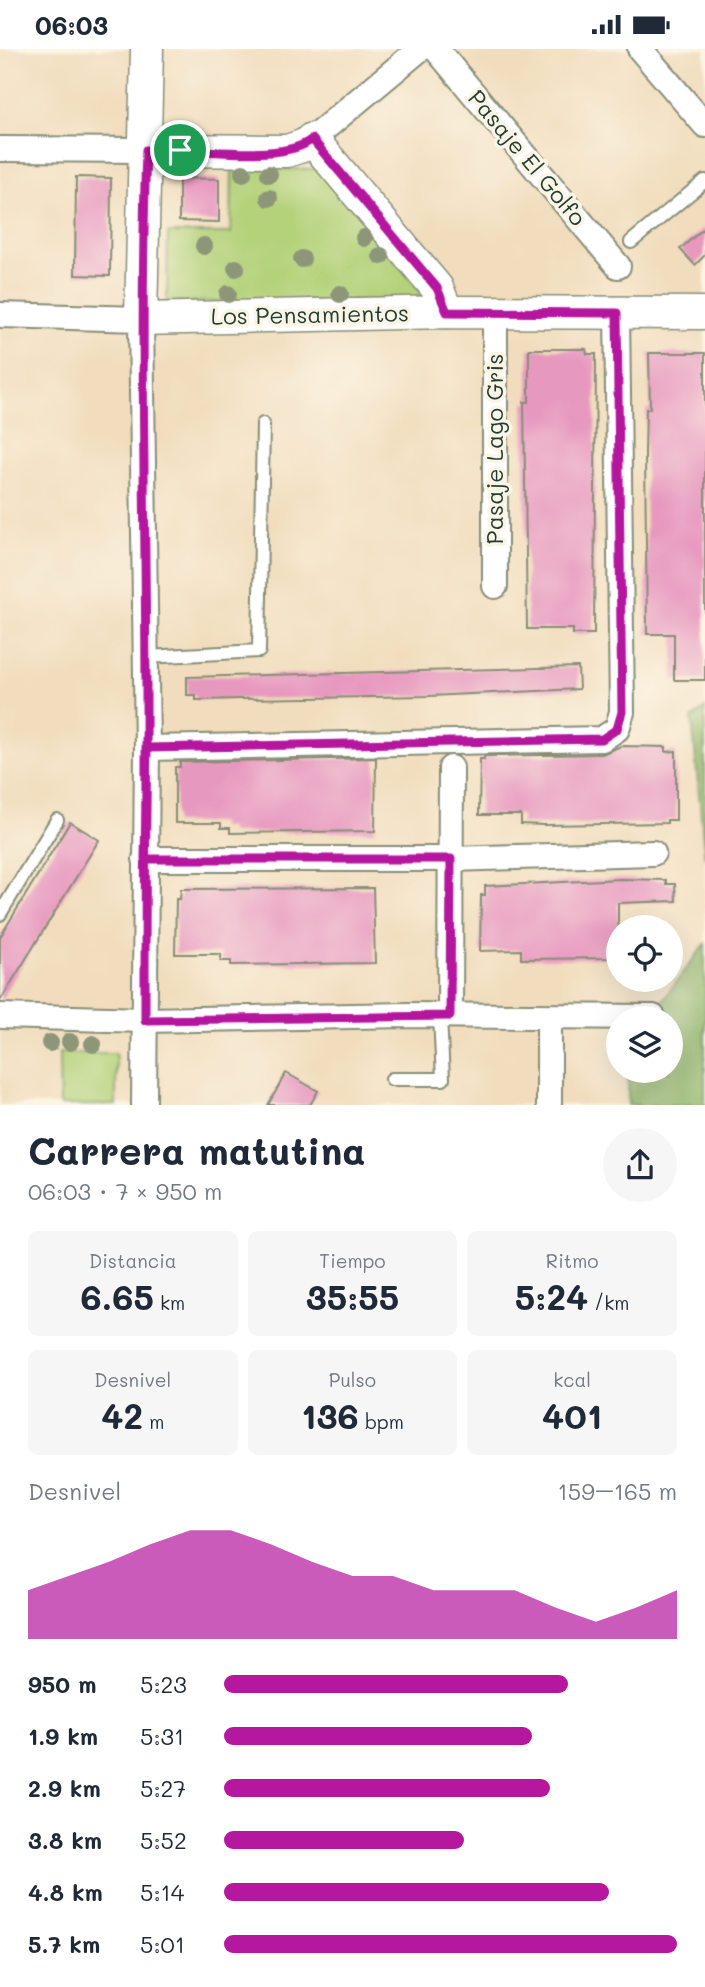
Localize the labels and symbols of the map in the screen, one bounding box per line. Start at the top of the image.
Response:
street label: Pasaje El Golfo [462,83,593,232]
pin [150,120,210,180]
street label: Los Pensamientos [211,297,409,331]
street label: Pasaje Lago Gris [479,354,509,544]

